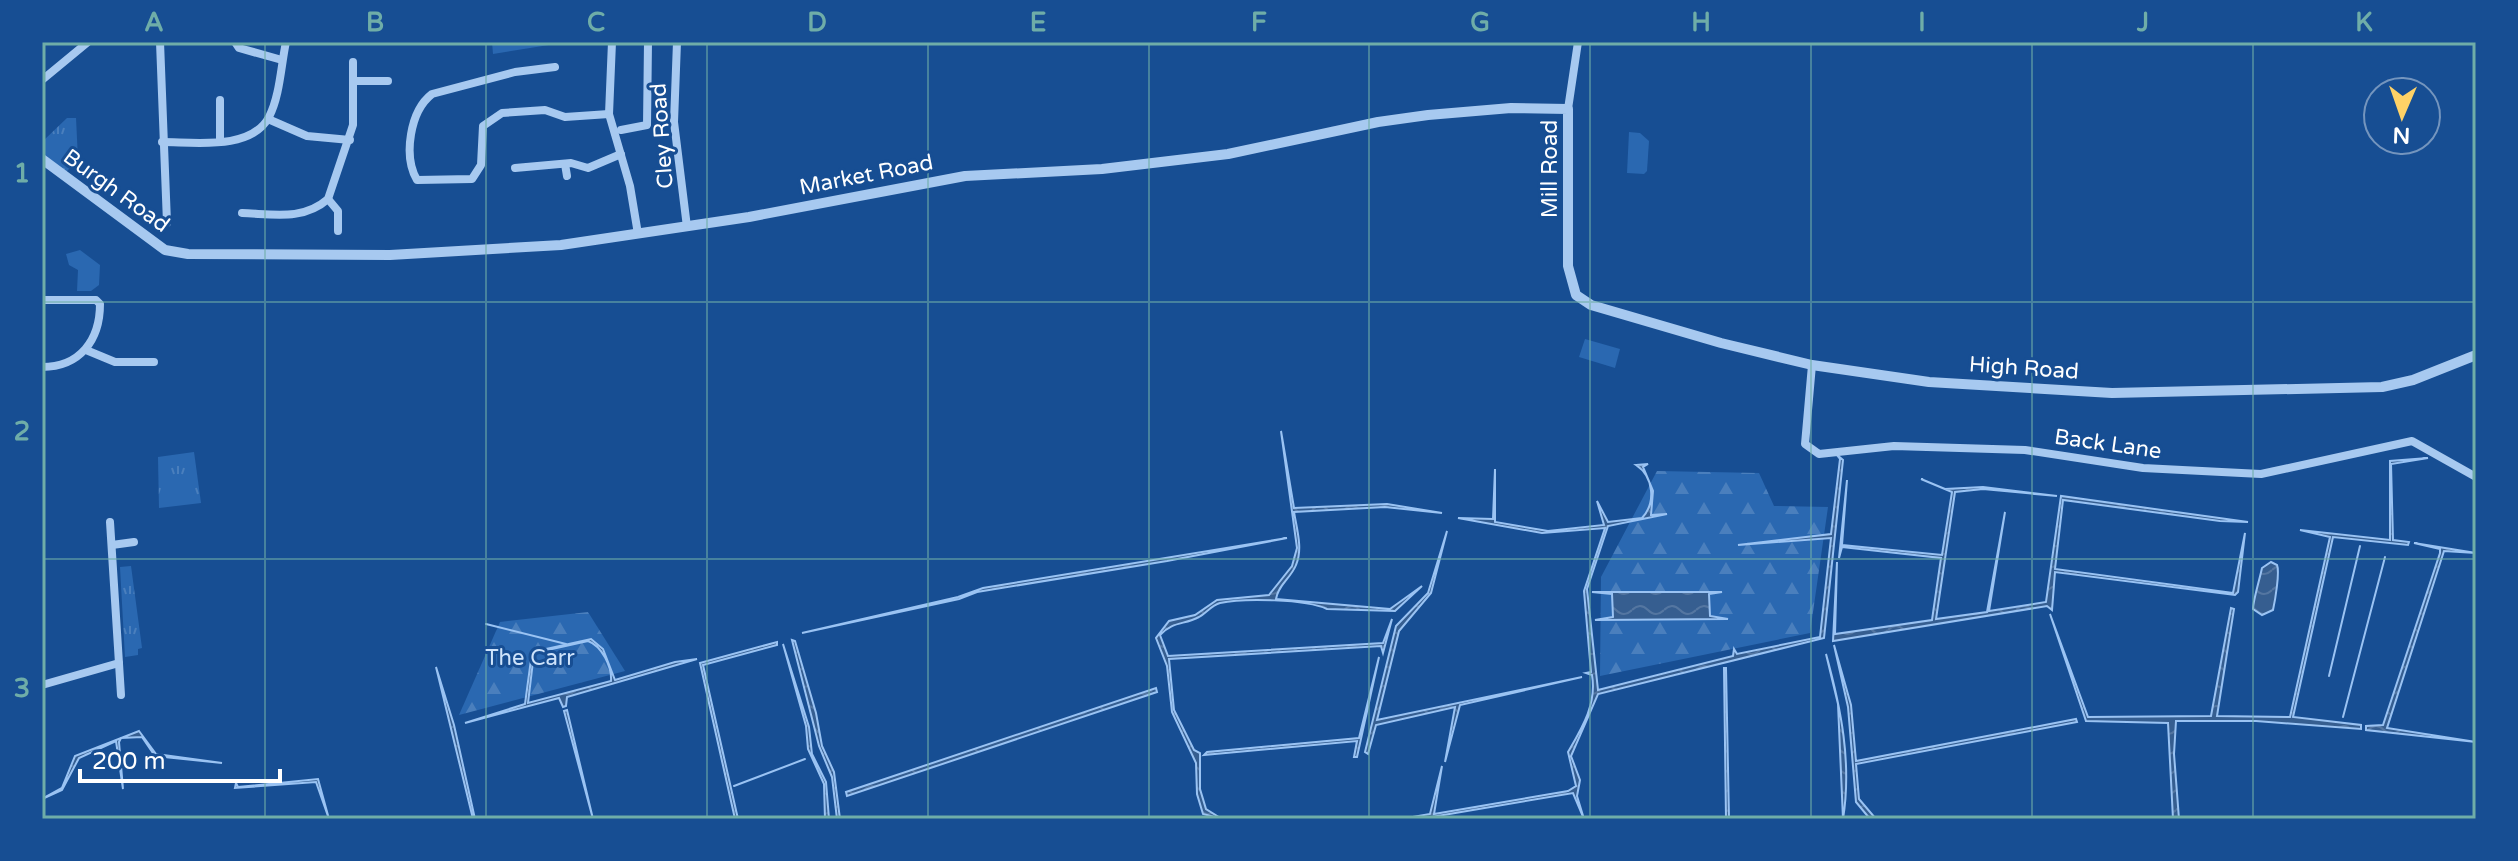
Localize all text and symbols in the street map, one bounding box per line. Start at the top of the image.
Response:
text: A [144,7,164,38]
text: B [366,7,384,38]
text: C [587,7,605,38]
text: D [807,7,827,38]
text: E [1030,7,1046,38]
text: F [1251,7,1267,38]
text: G [1470,7,1490,38]
text: H [1691,7,1711,38]
text: I [1918,7,1926,38]
text: J [2136,7,2149,38]
text: K [2355,7,2373,38]
north arrow [2362,76,2442,156]
street label: Cley Road [645,82,679,190]
street label: Mill Road [1537,120,1563,218]
text: N [2392,122,2411,148]
street label: Burgh Road [58,144,175,238]
street label: Market Road [797,149,935,201]
text: 1 [14,158,30,189]
street label: High Road [1968,351,2080,385]
text: 2 [14,416,30,447]
street label: Back Lane [2053,424,2163,464]
park label: The Carr [485,645,575,671]
text: 3 [14,673,30,704]
scale bar [80,733,280,783]
text: 200 m [92,747,166,776]

